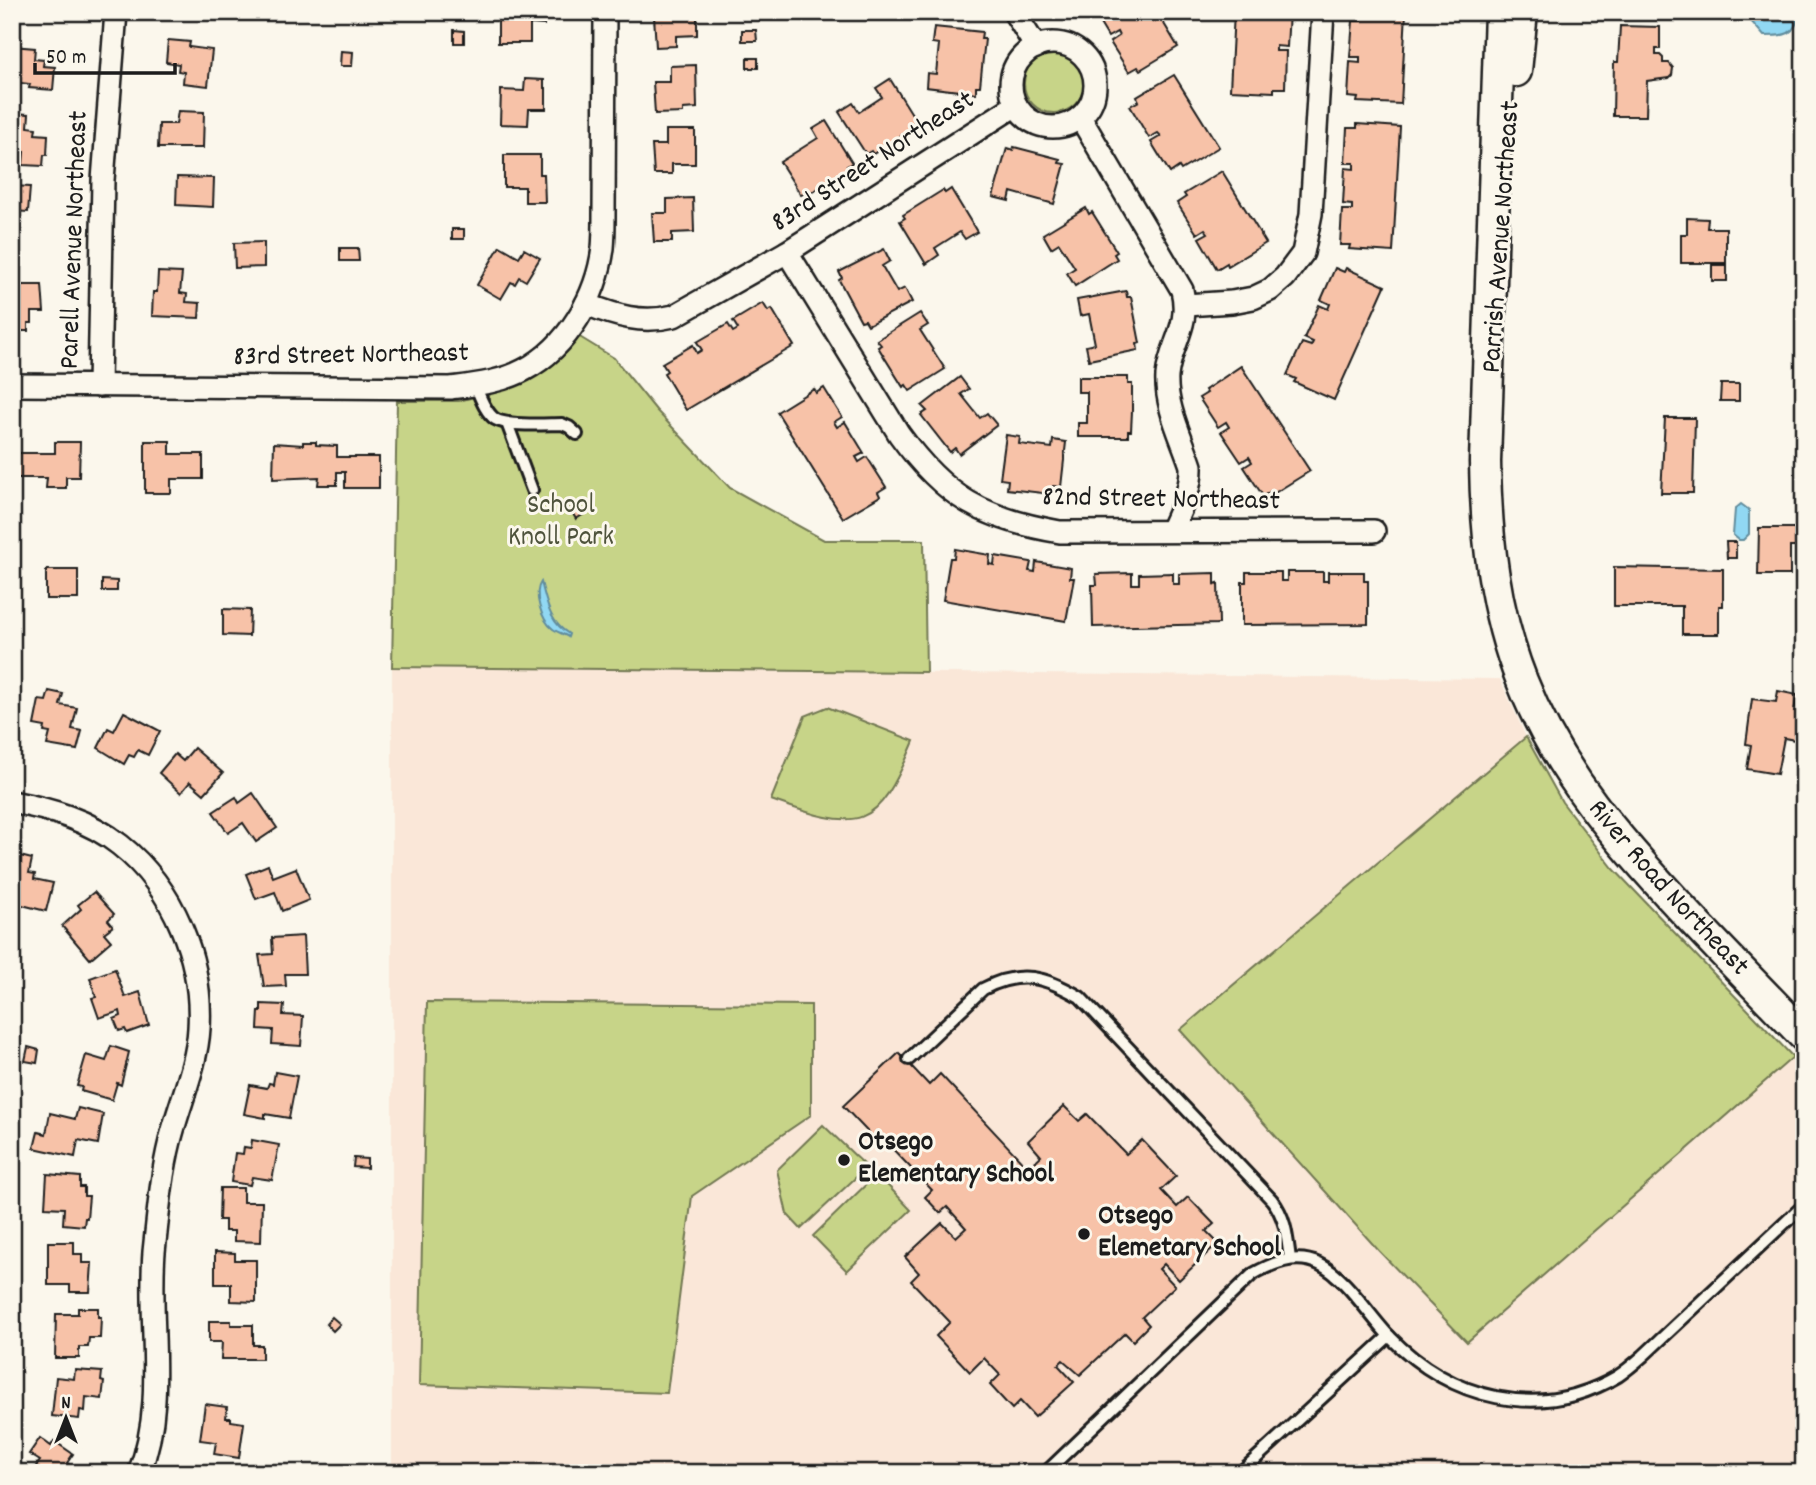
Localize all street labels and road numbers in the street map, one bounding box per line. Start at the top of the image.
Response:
street label: 83rd Street Northeast [764,82,984,244]
street label: Parrish Avenue Northeast [1474,99,1532,375]
street label: Parell Avenue Northeast [51,110,101,370]
street label: 83rd Street Northeast [233,335,469,379]
street label: 82nd Street Northeast [1042,479,1280,523]
street label: River Road Northeast [1576,792,1757,987]

